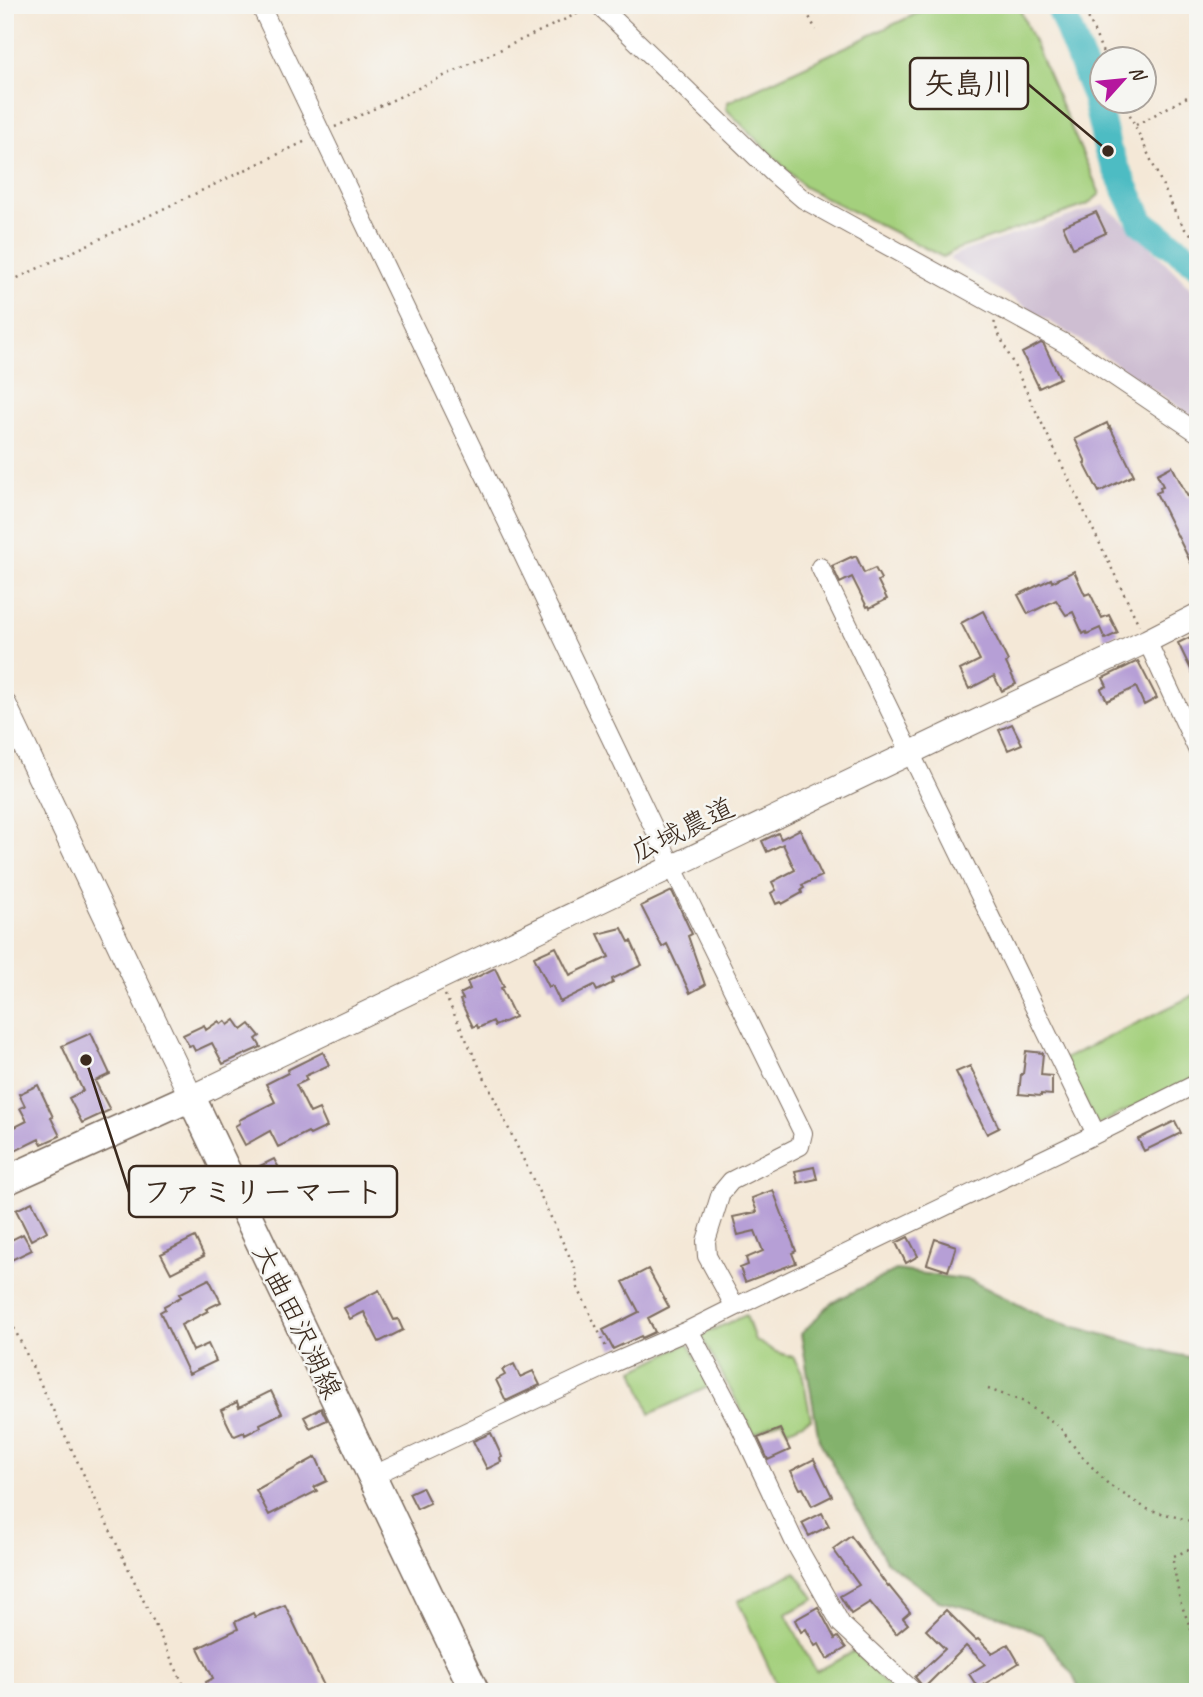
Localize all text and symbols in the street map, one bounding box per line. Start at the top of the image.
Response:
north arrow [1088,46,1158,116]
callout: 矢島川 [910,58,1028,109]
text: N [1124,62,1152,86]
text: 矢島川 [924,65,1014,103]
street label: 広域農道 [624,789,740,870]
callout: ファミリーマート [129,1166,397,1217]
text: ファミリーマート [142,1173,384,1211]
street label: 大曲田沢湖線 [245,1238,350,1404]

